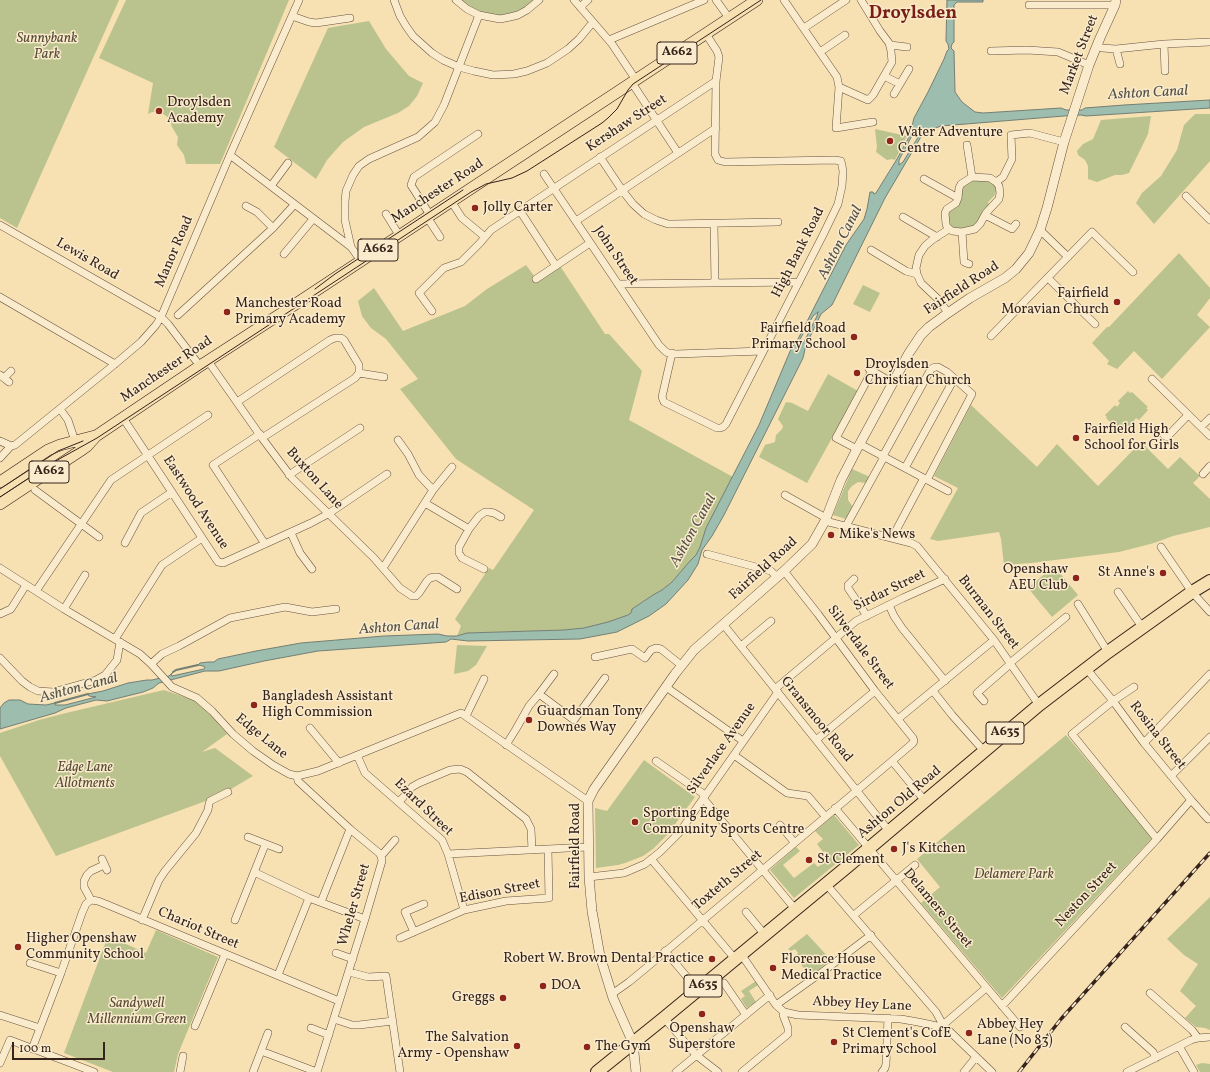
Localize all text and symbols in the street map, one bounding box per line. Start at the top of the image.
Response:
district label: Droylsden [869,4,957,26]
street label: Market Street [1057,13,1103,97]
park label: Sunnybank Park [17,31,77,64]
road number: A662 [657,42,697,64]
water label: Ashton Canal [1107,83,1189,105]
street label: Kershaw Street [584,92,670,156]
place label: Droylsden Academy [167,95,231,128]
marker: Droylsden Academy [154,106,164,116]
place label: Water Adventure Centre [898,125,1003,158]
marker: Water Adventure Centre [885,136,895,146]
street label: Manchester Road [389,156,487,228]
place label: Jolly Carter [483,200,553,216]
marker: Jolly Carter [470,203,480,213]
water label: Ashton Canal [815,203,867,283]
street label: High Bank Road [769,205,829,301]
street label: Manor Road [152,214,198,290]
street label: John Street [589,223,641,289]
street label: Lewis Road [53,235,121,285]
road number: A662 [358,239,398,261]
street label: Fairfield Road [921,259,1003,319]
place label: Fairfield Moravian Church [1001,286,1109,318]
place label: Manchester Road Primary Academy [235,296,346,328]
marker: Fairfield Moravian Church [1112,297,1122,307]
marker: Manchester Road Primary Academy [222,307,232,317]
place label: Fairfield Road Primary School [751,321,846,354]
marker: Fairfield Road Primary School [849,332,859,342]
street label: Manchester Road [118,333,216,407]
place label: Droylsden Christian Church [865,357,971,390]
marker: Droylsden Christian Church [852,368,862,378]
place label: Fairfield High School for Girls [1084,422,1179,454]
marker: Fairfield High School for Girls [1071,433,1081,443]
street label: Buxton Lane [282,445,346,513]
street label: Eastwood Avenue [158,453,232,553]
road number: A662 [29,461,69,483]
water label: Ashton Canal [667,492,721,570]
place label: Mike's News [839,527,915,543]
marker: Mike's News [826,530,836,540]
street label: Fairfield Road [726,534,802,604]
place label: Openshaw AEU Club [1003,562,1068,594]
place label: St Anne's [1098,565,1155,581]
street label: Sirdar Street [851,566,929,616]
marker: St Anne's [1158,568,1168,578]
street label: Burman Street [954,572,1022,654]
marker: Openshaw AEU Club [1071,573,1081,583]
street label: Silverdale Street [823,603,897,693]
water label: Ashton Canal [358,616,440,640]
water label: Ashton Canal [38,670,120,708]
street label: Gransmoor Road [776,674,856,766]
place label: Bangladesh Assistant High Commission [262,689,393,722]
street label: Rosina Street [1125,699,1189,773]
marker: Bangladesh Assistant High Commission [249,700,259,710]
street label: Silverlace Avenue [684,700,760,798]
place label: Guardsman Tony Downes Way [537,704,642,736]
street label: Edge Lane [231,711,291,763]
marker: Guardsman Tony Downes Way [524,715,534,725]
road number: A635 [986,722,1024,744]
park label: Edge Lane Allotments [55,760,115,792]
street label: Ashton Old Road [855,763,945,843]
street label: Ezard Street [390,776,456,840]
street label: Fairfield Road [568,803,584,889]
place label: Sporting Edge Community Sports Centre [643,806,804,838]
marker: Sporting Edge Community Sports Centre [630,817,640,827]
place label: J's Kitchen [902,841,966,857]
marker: J's Kitchen [889,844,899,854]
street label: Toxteth Street [690,847,766,915]
place label: St Clement [817,852,885,868]
marker: St Clement [804,855,814,865]
street label: Neston Street [1053,859,1121,931]
street label: Wheler Street [335,862,375,948]
street label: Delamere Street [899,866,975,952]
park label: Delamere Park [974,867,1054,883]
street label: Edison Street [458,876,542,908]
street label: Chariot Street [155,904,241,954]
place label: Higher Openshaw Community School [26,931,144,964]
marker: Higher Openshaw Community School [13,942,23,952]
place label: Robert W. Brown Dental Practice [503,951,704,967]
place label: Florence House Medical Practice [781,952,882,984]
marker: Robert W. Brown Dental Practice [707,954,717,964]
marker: Florence House Medical Practice [768,963,778,973]
road number: A635 [684,975,722,997]
place label: DOA [551,978,581,994]
marker: DOA [538,981,548,991]
place label: Greggs [452,990,495,1006]
marker: Greggs [498,993,508,1003]
street label: Abbey Hey Lane [812,994,912,1016]
park label: Sandywell Millennium Green [88,996,186,1028]
marker: Openshaw Superstore [697,1009,707,1019]
place label: Abbey Hey Lane (No 83) [977,1017,1053,1050]
place label: Openshaw Superstore [669,1021,735,1054]
place label: St Clement's CofE Primary School [842,1026,951,1058]
marker: Abbey Hey Lane (No 83) [964,1028,974,1038]
place label: The Salvation Army - Openshaw [397,1030,509,1062]
scale bar [14,1034,107,1060]
marker: St Clement's CofE Primary School [829,1037,839,1047]
place label: The Gym [595,1039,651,1055]
text: 100 m [19,1041,51,1057]
marker: The Salvation Army - Openshaw [512,1041,522,1051]
marker: The Gym [582,1042,592,1052]

